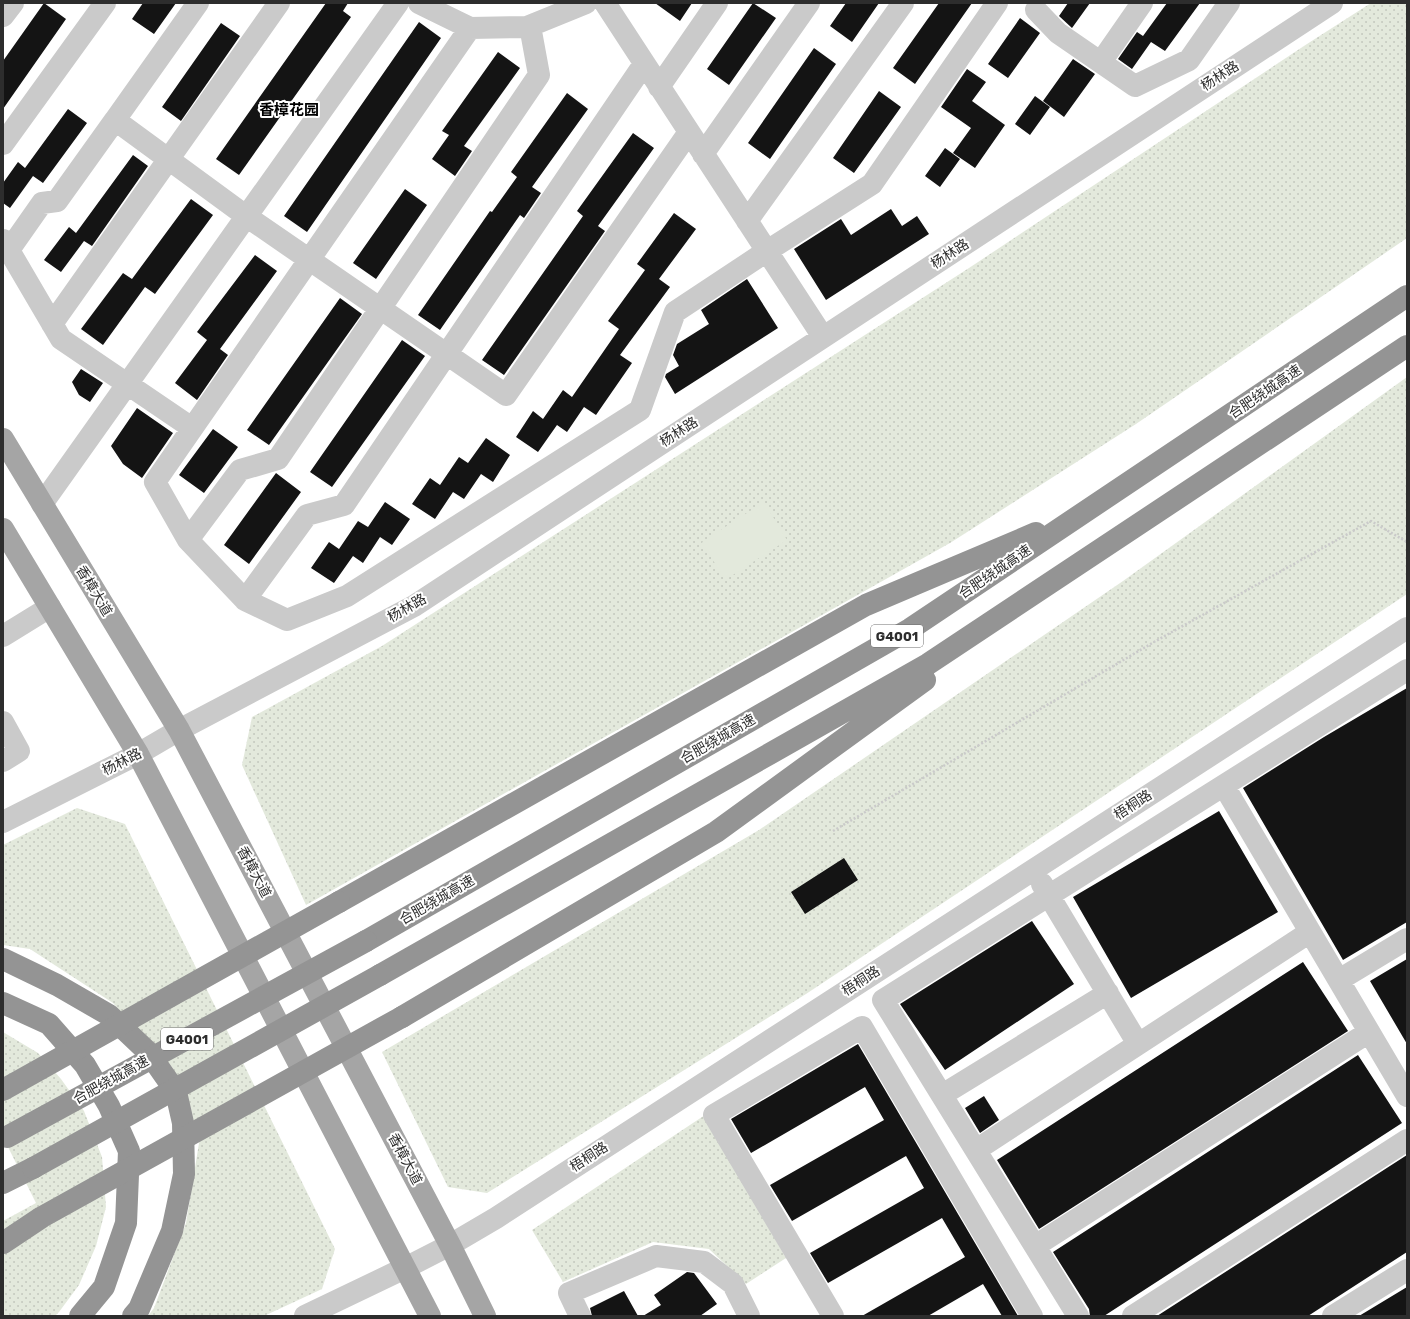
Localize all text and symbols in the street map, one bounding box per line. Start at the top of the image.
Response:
street label: 杨林路 [1198,57,1242,95]
district label: 香樟花园 [259,101,319,119]
street label: 杨林路 [928,235,972,273]
street label: 合肥绕城高速 [1225,361,1305,423]
street label: 杨林路 [657,413,701,451]
street label: 合肥绕城高速 [955,541,1035,603]
street label: 香樟大道 [72,563,116,619]
street label: 杨林路 [385,590,429,626]
road number: G4001 [871,625,923,647]
street label: 合肥绕城高速 [677,711,759,767]
street label: 杨林路 [99,745,145,779]
street label: 梧桐路 [1111,786,1155,824]
street label: 香樟大道 [233,843,275,901]
street label: 合肥绕城高速 [396,872,478,928]
street label: 梧桐路 [839,962,883,1000]
road number: G4001 [161,1028,213,1050]
street label: 合肥绕城高速 [70,1052,152,1108]
street label: 香樟大道 [384,1130,426,1188]
street label: 梧桐路 [567,1138,611,1176]

